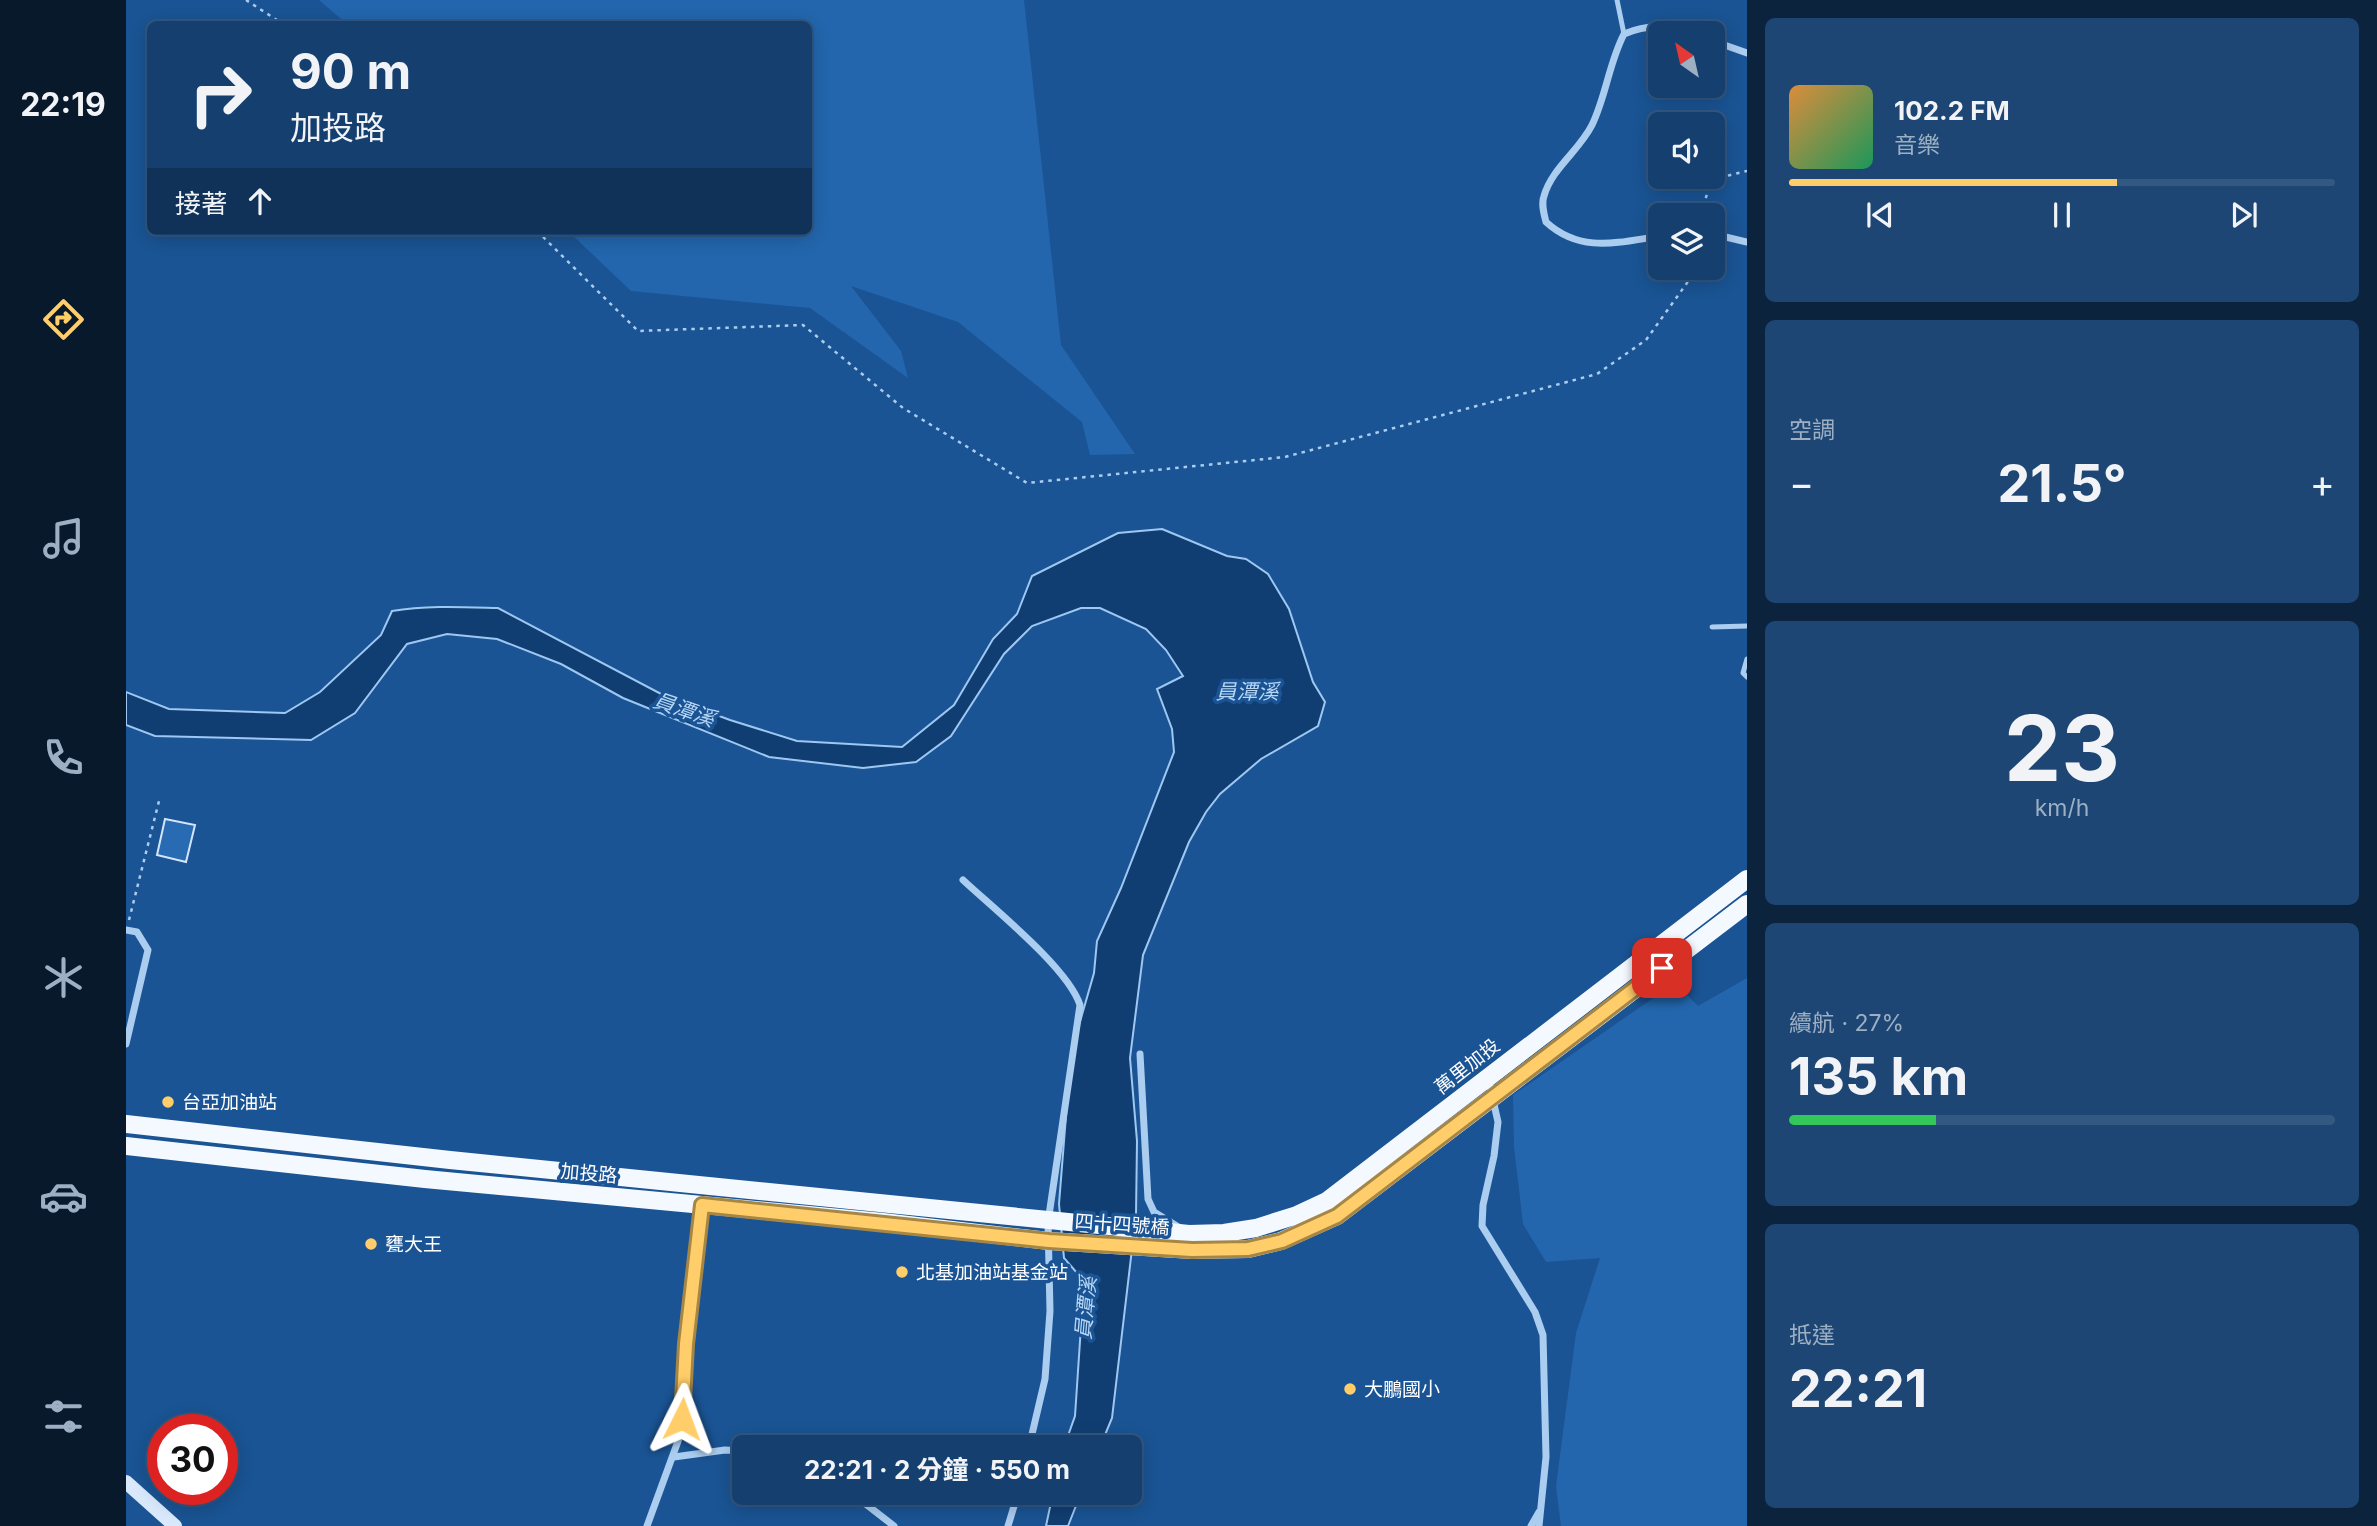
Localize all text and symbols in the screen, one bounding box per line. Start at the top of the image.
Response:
north arrow [1648,21,1726,98]
map controls [1648,21,1725,280]
text: 90 m [290,42,411,101]
icon: right [175,49,266,140]
text: 22:19 [20,85,106,124]
text: 102.2 FM [1894,95,2010,126]
text: 加投路 [290,108,386,147]
button: sound [1648,112,1725,189]
text: 音樂 [1894,131,1940,159]
icon: ahead [241,182,279,220]
text: 接著 [175,188,227,219]
icon: previous [1861,196,1899,234]
icon: pause [2043,196,2081,234]
icon: next [2225,196,2263,234]
button: layers [1648,203,1725,280]
icon: directions [39,295,88,344]
text: 空調 [1789,416,1835,444]
text: 21.5° [1997,452,2127,515]
text: − [1789,460,1814,506]
text: + [2310,460,2335,506]
icon: music [39,514,88,563]
water label: 員潭溪 [1216,679,1281,704]
water label: 員潭溪 [650,687,721,733]
text: 23 [2004,693,2120,803]
icon: phone [39,733,88,782]
text: km/h [2035,794,2089,822]
pin [1632,938,1692,998]
icon: arrive [1643,949,1681,987]
icon: climate [39,953,88,1002]
text: 續航 · 27% [1789,1009,1904,1037]
street label: 萬里加投 [1430,1034,1504,1099]
text: 135 km [1789,1045,1968,1108]
place label: 台亞加油站 [182,1091,277,1114]
marker: 台亞加油站 [160,1094,176,1110]
street label: 加投路 [560,1160,618,1187]
icon: car [39,1172,88,1221]
street label: 四十四號橋 [1074,1210,1170,1239]
place label: 甕大王 [385,1233,442,1256]
marker: 甕大王 [363,1236,379,1252]
place label: 北基加油站基金站 [916,1261,1068,1284]
marker: 北基加油站基金站 [894,1264,910,1280]
water label: 員潭溪 [1070,1272,1101,1340]
text: 抵達 [1789,1321,1835,1349]
text: 22:21 [1789,1357,1927,1420]
place label: 大鵬國小 [1364,1378,1440,1401]
marker: 大鵬國小 [1342,1381,1358,1397]
position arrow [645,1382,719,1456]
icon: filters [39,1392,88,1441]
speed limit sign: 30 [147,1414,238,1505]
text: 22:21 · 2 分鐘 · 550 m [804,1454,1070,1485]

